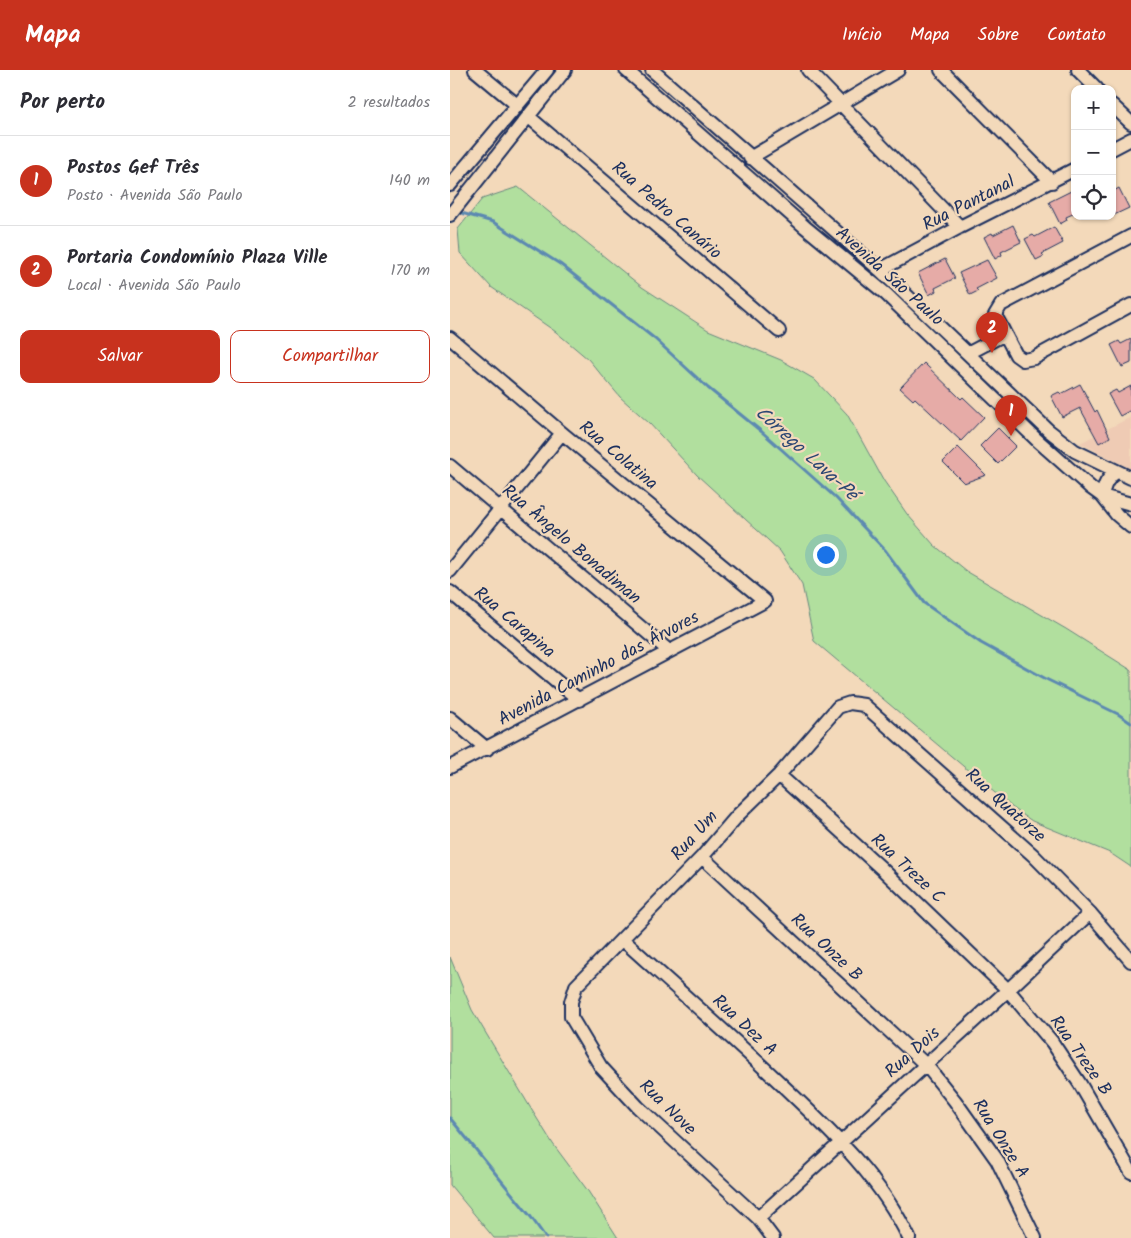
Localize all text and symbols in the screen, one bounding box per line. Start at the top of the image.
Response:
text: Mapa [25,16,81,55]
text: Início [842,21,882,50]
text: Mapa [910,21,950,50]
text: Sobre [978,21,1019,50]
text: Contato [1047,21,1106,50]
map controls [1071,85,1116,220]
button: + [1071,85,1116,130]
text: Por perto [20,86,105,119]
text: 2 resultados [348,90,430,115]
button: − [1071,130,1116,175]
text: Postos Gef Três [67,153,199,183]
street label: Rua Pedro Canário [604,155,728,267]
text: 1 [34,168,38,193]
text: 140 m [389,168,430,193]
street label: Rua Pantanal [918,168,1021,240]
button: locate [1071,175,1116,220]
text: Posto · Avenida São Paulo [67,183,243,208]
street label: Avenida São Paulo [828,220,950,334]
text: Portaria Condomínio Plaza Ville [67,243,328,273]
text: 2 [31,258,41,283]
text: 170 m [390,258,430,283]
text: Local · Avenida São Paulo [67,273,241,298]
pin: 2 [976,312,1008,353]
button: Salvar [20,330,220,383]
button: Compartilhar [230,330,430,383]
pin: 1 [995,395,1027,436]
water label: Córrego Lava-Pé [748,399,868,512]
street label: Rua Colatina [572,414,664,498]
street label: Rua Ângelo Bonadiman [495,478,647,612]
your location [813,542,839,568]
street label: Rua Carapina [467,580,561,666]
street label: Avenida Caminho das Árvores [493,603,705,734]
street label: Rua Quatorze [958,762,1052,850]
street label: Rua Um [664,804,726,868]
street label: Rua Treze C [863,827,951,911]
street label: Rua Onze B [783,907,869,989]
street label: Rua Dez A [705,988,783,1064]
street label: Rua Treze B [1041,1009,1119,1103]
street label: Rua Dois [879,1020,948,1086]
street label: Rua Nove [631,1073,703,1143]
street label: Rua Onze A [964,1093,1036,1185]

